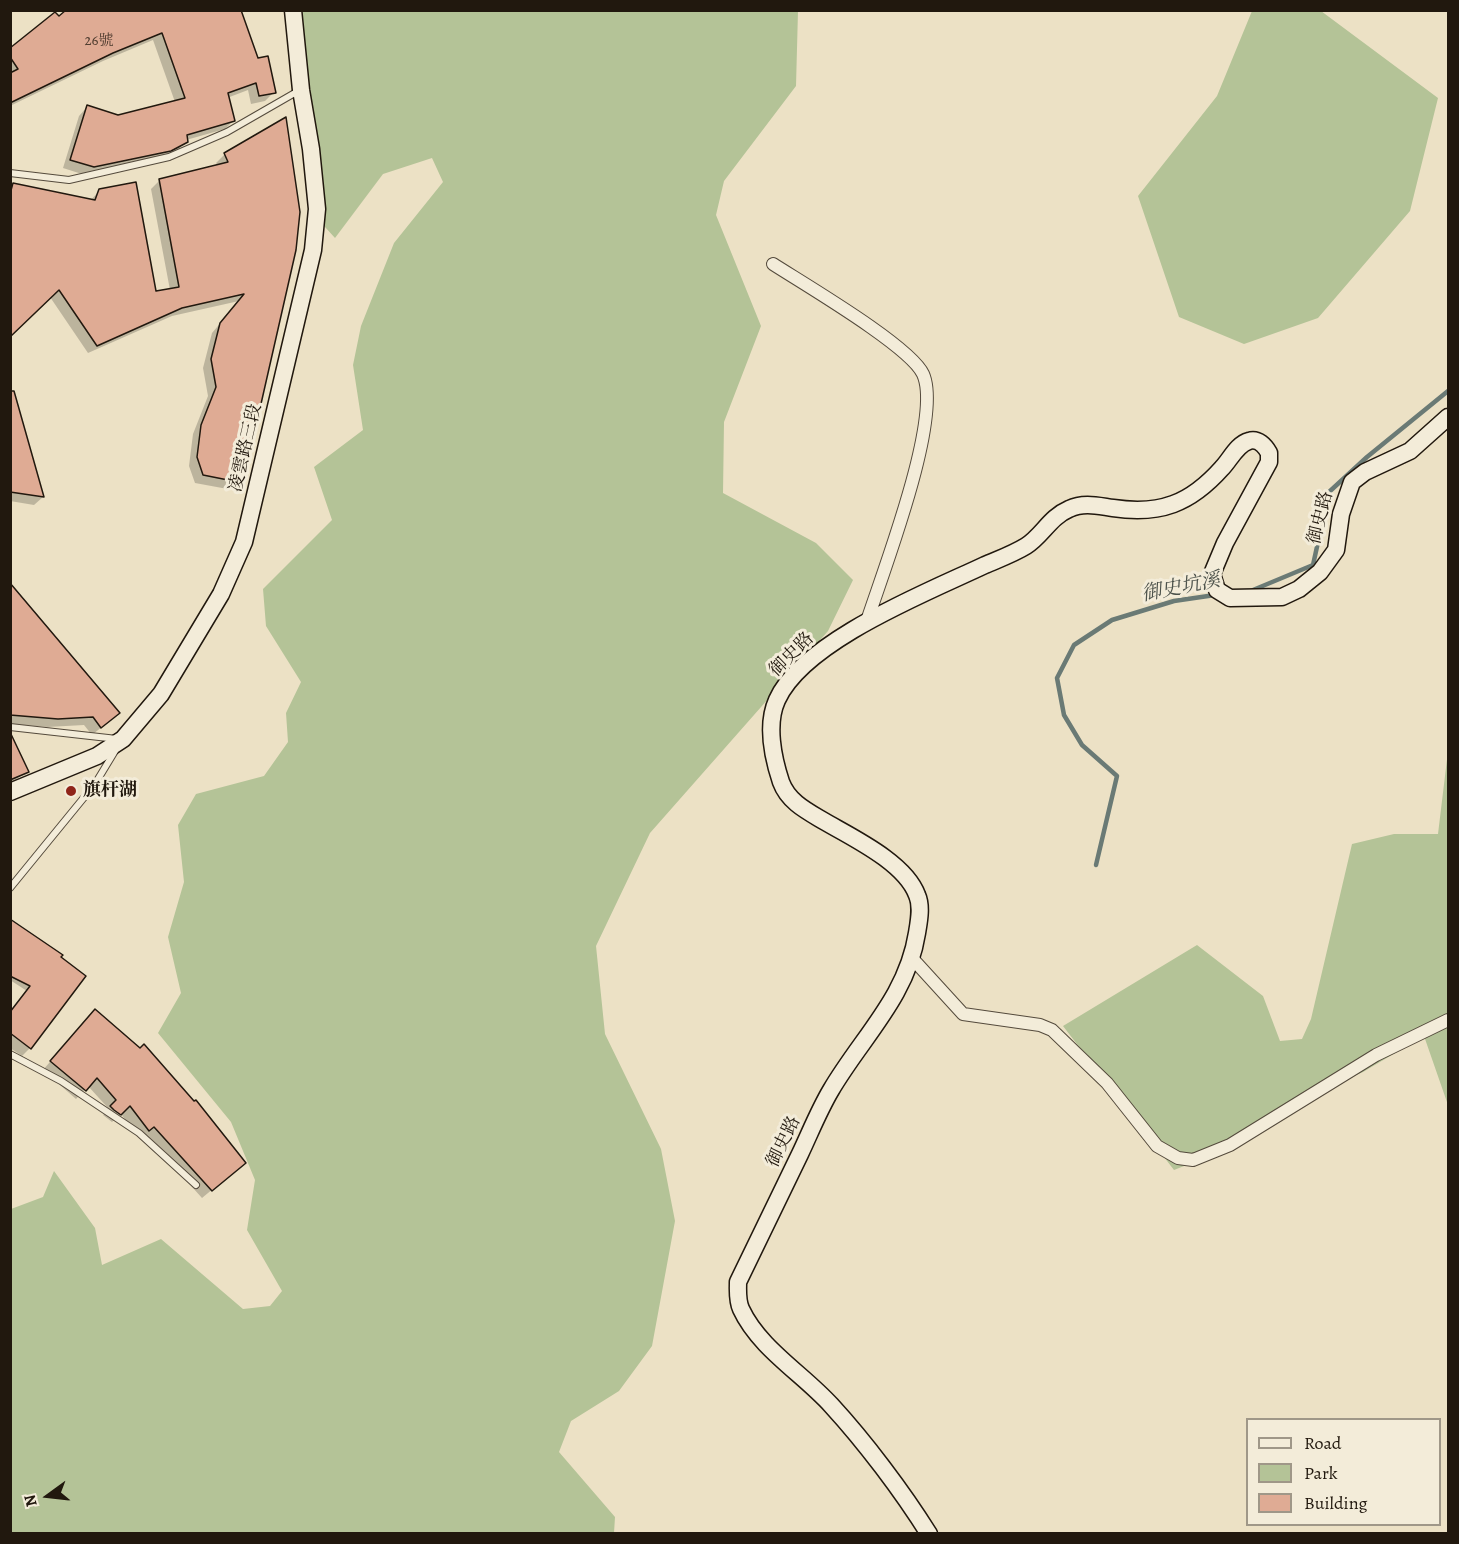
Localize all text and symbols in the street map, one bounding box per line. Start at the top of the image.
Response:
house number: 26號 [84,32,114,50]
street label: 凌雲路三段 [225,402,267,494]
street label: 御史路 [1304,489,1338,547]
water label: 御史坑溪 [1139,569,1223,607]
street label: 御史路 [765,628,819,682]
place label: 旗杆湖 [83,780,137,802]
marker: 旗杆湖 [64,784,78,798]
street label: 御史路 [762,1113,806,1171]
legend [1246,1418,1441,1526]
text: Road [1304,1431,1341,1455]
text: Park [1304,1461,1338,1485]
north arrow [18,1466,78,1526]
text: Building [1304,1491,1368,1515]
text: N [18,1492,43,1509]

